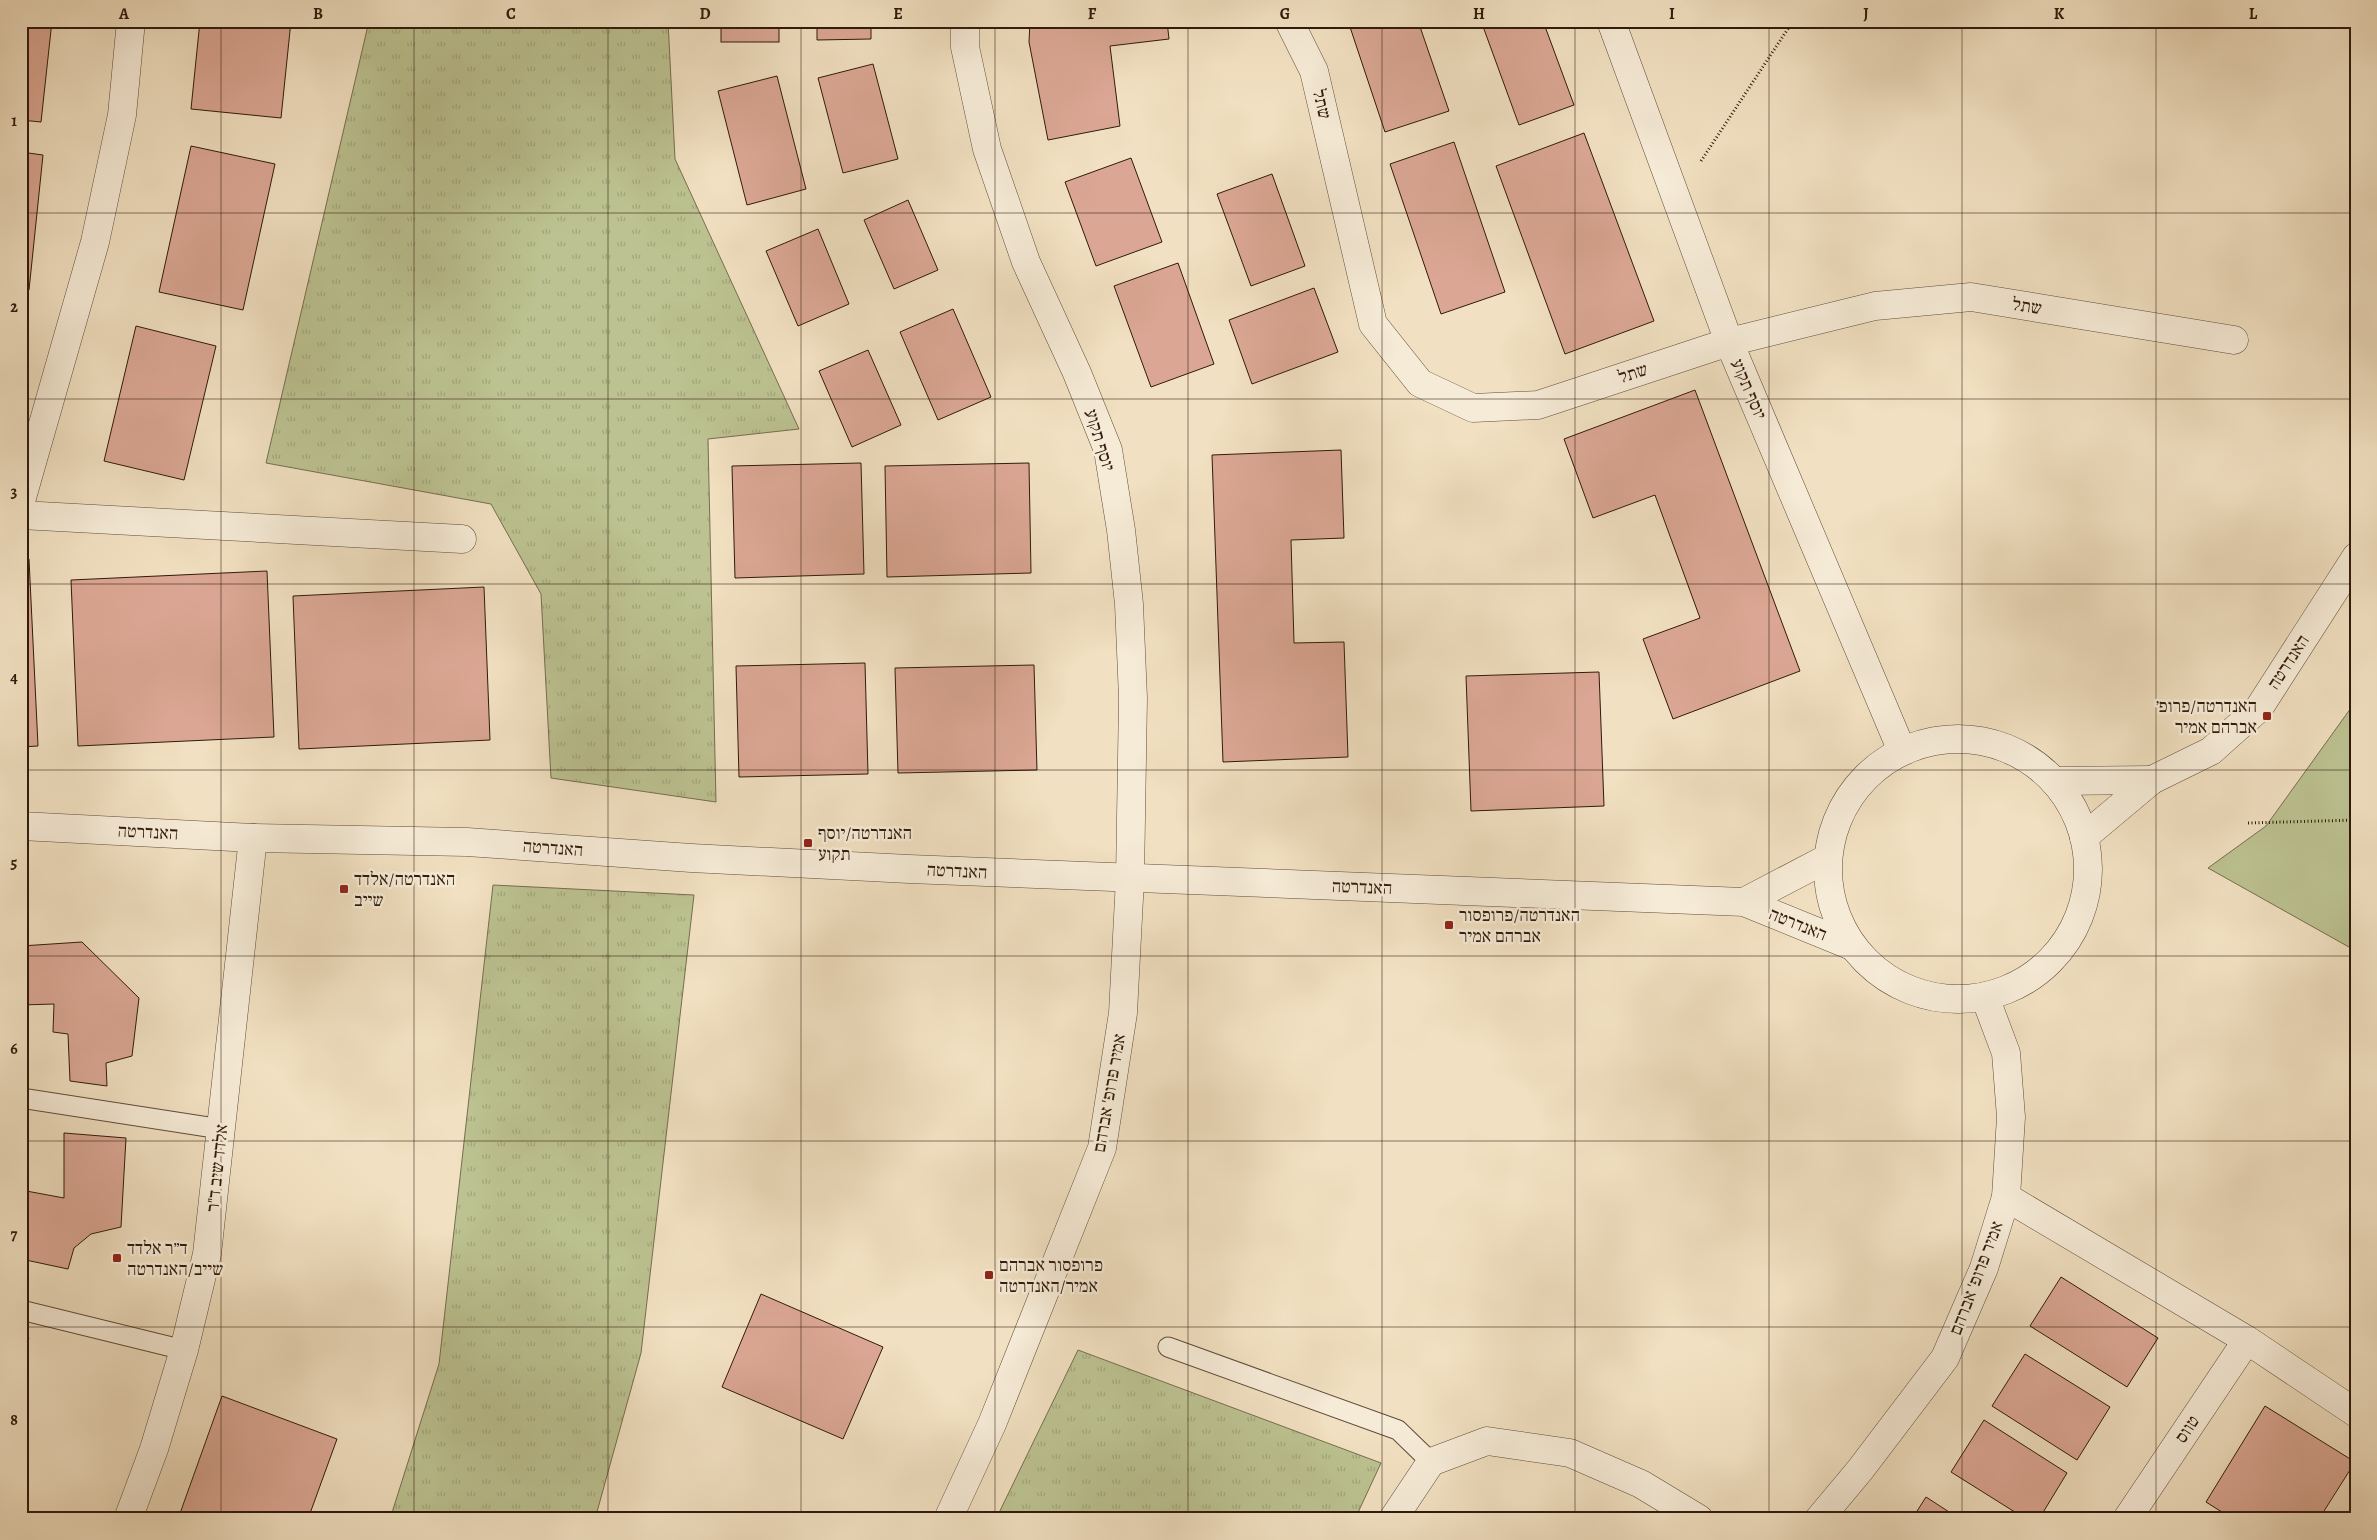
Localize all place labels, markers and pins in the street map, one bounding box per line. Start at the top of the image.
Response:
place label: האנדרטה/פרופ׳ אברהם אמיר [2156,694,2257,739]
marker: האנדרטה/פרופ׳ אברהם אמיר [2261,710,2273,722]
place label: האנדרטה/יוסף תקוע [818,821,912,866]
marker: האנדרטה/יוסף תקוע [802,837,814,849]
place label: האנדרטה/אלדד שייב [354,867,455,912]
marker: האנדרטה/אלדד שייב [338,883,350,895]
place label: האנדרטה/פרופסור אברהם אמיר [1459,903,1580,948]
marker: האנדרטה/פרופסור אברהם אמיר [1443,919,1455,931]
place label: ד״ר אלדד שייב/האנדרטה [127,1236,223,1281]
marker: ד״ר אלדד שייב/האנדרטה [111,1252,123,1264]
place label: פרופסור אברהם אמיר/האנדרטה [999,1253,1103,1298]
marker: פרופסור אברהם אמיר/האנדרטה [983,1269,995,1281]

